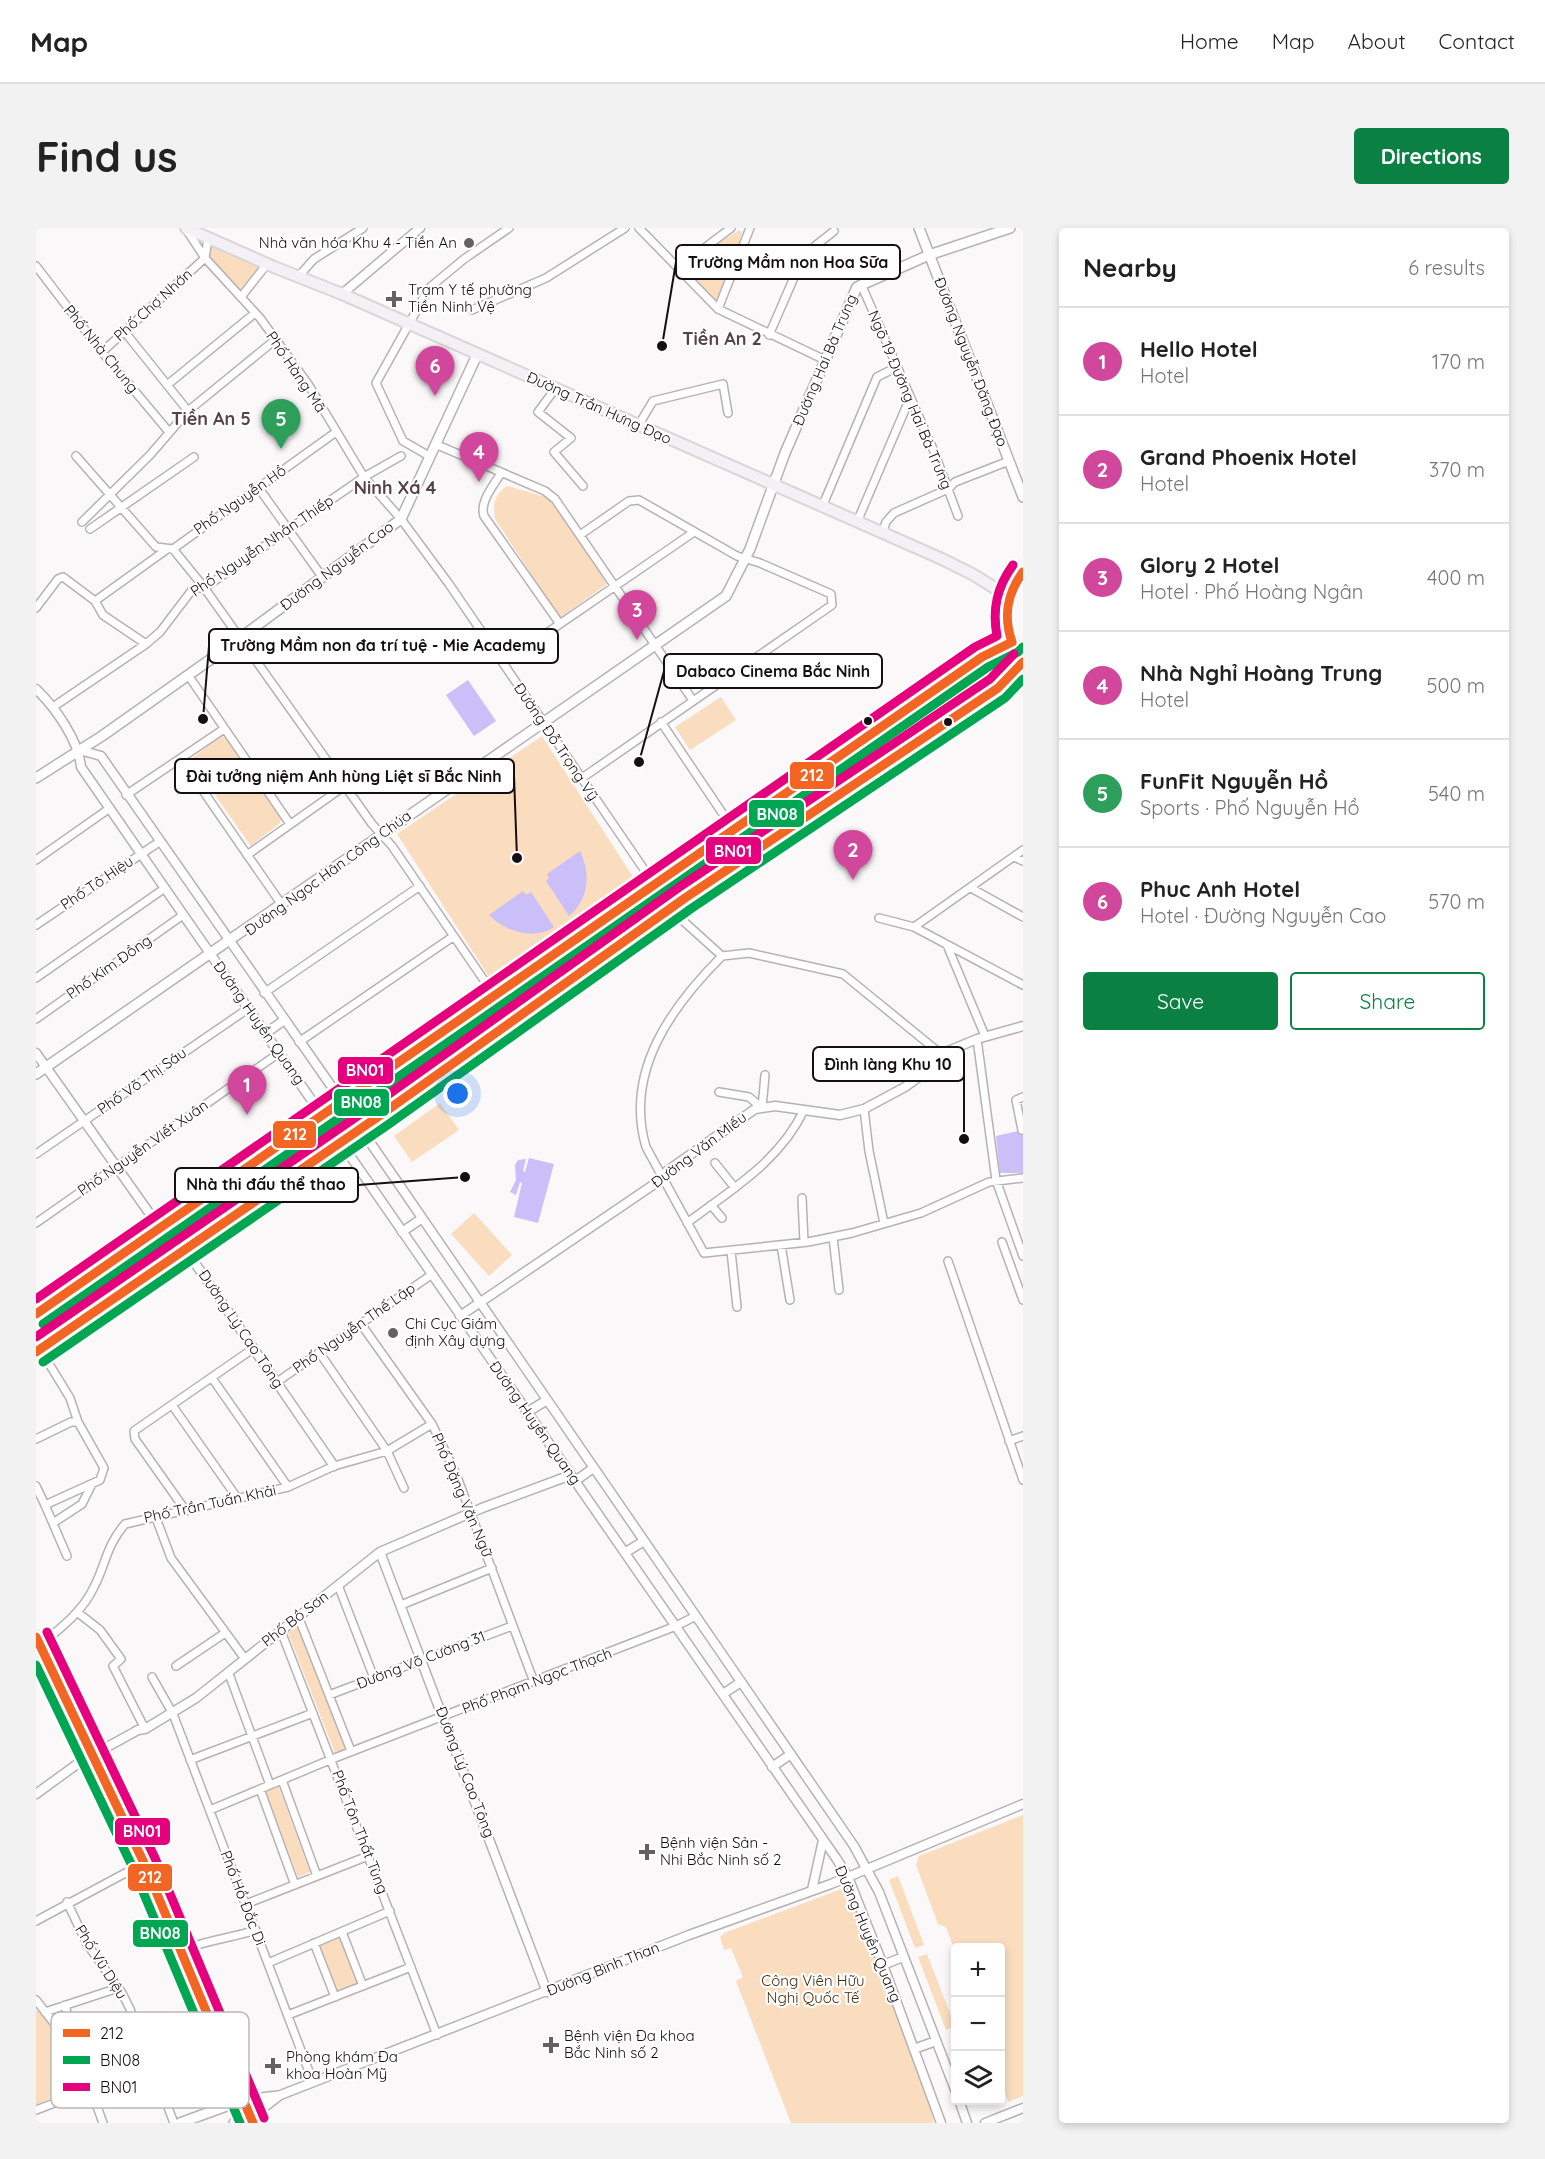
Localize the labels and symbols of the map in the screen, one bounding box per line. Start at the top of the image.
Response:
place label: Nhà văn hóa Khu 4 - Tiền An [259,233,457,252]
marker: Nhà văn hóa Khu 4 - Tiền An [462,236,476,250]
callout: Trường Mầm non Hoa Sữa [676,245,900,279]
text: Trường Mầm non Hoa Sữa [688,252,888,272]
street label: Phố Chợ Nhớn [109,264,196,345]
street label: Đường Nguyễn Đăng Đạo [930,274,1013,449]
place label: Trạm Y tế phường Tiền Ninh Vệ [408,280,532,316]
marker: Trạm Y tế phường Tiền Ninh Vệ [385,290,403,308]
street label: Đường Hai Bà Trưng [788,291,861,428]
street label: Phố Nhà Chung [60,301,143,397]
street label: Ngõ 19 Đường Hai Bà Trưng [864,307,957,492]
street label: Phố Hàng Mã [262,327,331,416]
district label: Tiền An 2 [682,327,762,350]
pin: 6 [416,346,454,396]
street label: Đường Trần Hưng Đạo [524,367,675,448]
pin: 5 [262,400,300,449]
district label: Tiền An 5 [171,407,251,430]
pin: 4 [460,432,498,482]
street label: Phố Nguyễn Hồ [190,461,290,539]
district label: Ninh Xá 4 [354,476,437,499]
street label: Phố Nguyễn Nhân Thiếp [186,491,337,601]
street label: Đường Nguyễn Cao [276,517,397,614]
pin: 3 [618,590,656,640]
callout: Trường Mầm non đa trí tuệ - Mie Academy [209,629,558,663]
text: Trường Mầm non đa trí tuệ - Mie Academy [220,635,546,655]
callout: Dabaco Cinema Bắc Ninh [664,654,882,688]
text: Dabaco Cinema Bắc Ninh [676,661,870,681]
street label: Đường Đỗ Trọng Vỹ [510,679,603,804]
unlabelled marker [862,715,874,727]
unlabelled marker [942,716,954,728]
callout: Đài tưởng niệm Anh hùng Liệt sĩ Bắc Ninh [175,759,514,793]
line badge: 212 [789,761,835,790]
text: 212 [800,765,824,785]
text: Đài tưởng niệm Anh hùng Liệt sĩ Bắc Ninh [185,766,502,786]
line badge: BN08 [748,799,805,828]
text: BN08 [757,804,798,824]
street label: Đường Ngọc Hân Công Chúa [241,806,415,939]
pin: 2 [834,830,872,880]
line badge: BN01 [705,836,762,865]
text: BN01 [714,841,752,861]
street label: Phố Tô Hiệu [57,851,137,914]
street label: Phố Kim Đồng [62,930,155,1003]
street label: Đường Huyền Quang [210,957,309,1088]
street label: Phố Võ Thị Sáu [93,1043,190,1118]
callout: Đình làng Khu 10 [813,1047,964,1081]
text: Đình làng Khu 10 [824,1054,952,1074]
line badge: BN01 [337,1056,394,1085]
text: BN01 [346,1060,384,1080]
pin: 1 [228,1066,266,1115]
your location [443,1079,472,1108]
line badge: BN08 [333,1088,390,1117]
text: BN08 [341,1092,382,1112]
street label: Phố Nguyễn Viết Xuân [74,1095,212,1200]
street label: Đường Văn Miếu [647,1107,750,1192]
line badge: 212 [272,1120,317,1149]
text: 212 [283,1124,307,1144]
callout: Nhà thi đấu thể thao [175,1168,358,1202]
text: Nhà thi đấu thể thao [186,1174,346,1194]
street label: Đường Lý Cao Tông [195,1266,288,1392]
street label: Phố Nguyễn Thế Lập [289,1278,419,1377]
place label: Chi Cục Giám định Xây dựng [405,1314,505,1350]
marker: Chi Cục Giám định Xây dựng [386,1326,400,1340]
street label: Đường Huyền Quang [486,1357,585,1488]
street label: Phố Đặng Văn Ngữ [428,1430,498,1561]
street label: Phố Trần Tuấn Khải [142,1480,278,1527]
street label: Phố Bồ Sơn [257,1587,332,1651]
street label: Đường Võ Cường 31 [354,1626,488,1693]
street label: Phố Phạm Ngọc Thạch [459,1643,614,1718]
street label: Đường Lý Cao Tông [432,1704,499,1840]
street label: Phố Tôn Thất Tùng [328,1767,393,1896]
line badge: BN01 [114,1817,171,1846]
text: BN01 [123,1821,161,1841]
place label: Bệnh viện Sản - Nhi Bắc Ninh số 2 [660,1833,781,1869]
marker: Bệnh viện Sản - Nhi Bắc Ninh số 2 [638,1843,656,1861]
street label: Phố Hồ Đắc Di [217,1848,270,1948]
line badge: 212 [127,1863,173,1892]
street label: Đường Huyền Quang [831,1863,906,2005]
text: 212 [138,1867,162,1887]
line badge: BN08 [132,1919,189,1948]
street label: Phố Vũ Diệu [71,1921,132,2002]
text: BN08 [140,1923,181,1943]
street label: Đường Bình Than [544,1937,662,2000]
park label: Công Viên Hữu Nghị Quốc Tế [761,1971,865,2007]
legend [51,2012,249,2108]
text: 212 [100,2023,124,2043]
place label: Bệnh viện Đa khoa Bắc Ninh số 2 [564,2026,695,2062]
marker: Bệnh viện Đa khoa Bắc Ninh số 2 [542,2036,560,2054]
place label: Phòng khám Đa khoa Hoàn Mỹ [286,2047,398,2083]
text: BN08 [100,2050,140,2070]
marker: Phòng khám Đa khoa Hoàn Mỹ [264,2057,282,2075]
text: BN01 [100,2077,138,2097]

